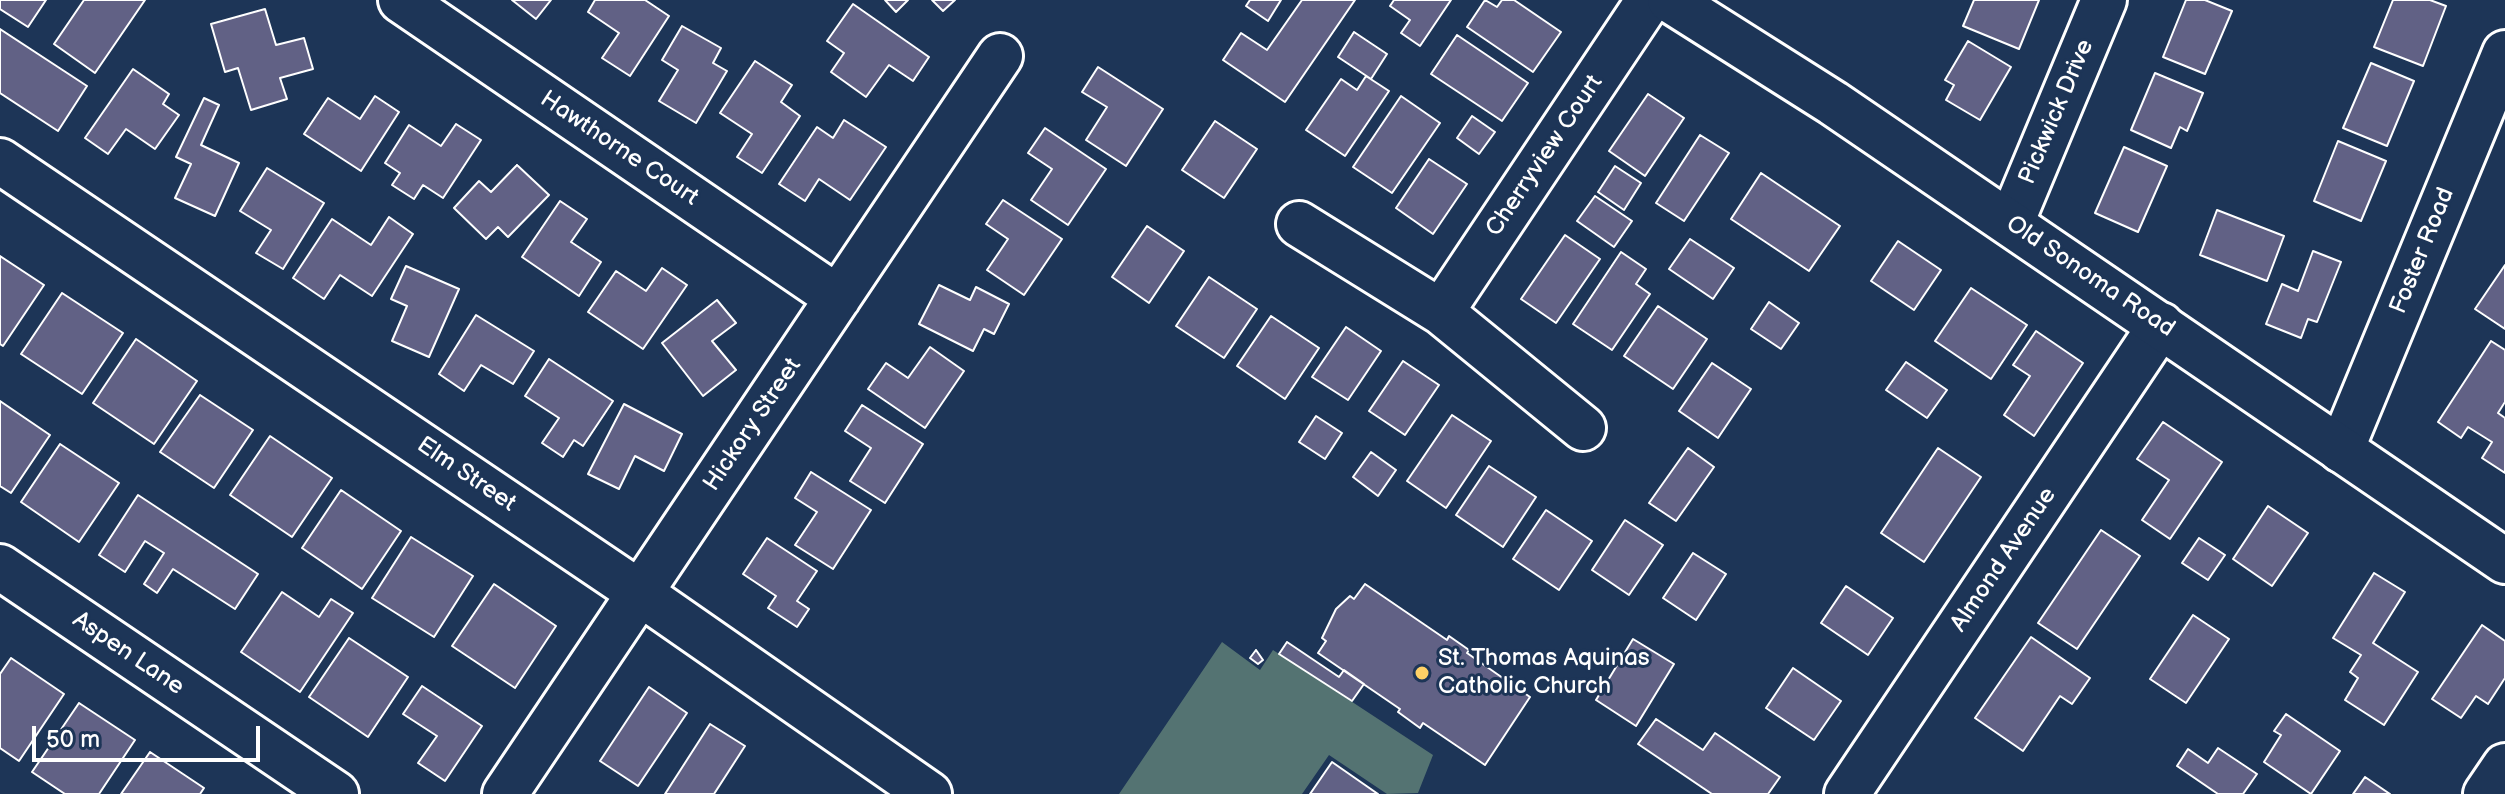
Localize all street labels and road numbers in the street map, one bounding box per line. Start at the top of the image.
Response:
street label: Pickwick Drive [2014,35,2100,189]
street label: Cherryview Court [1480,70,1610,242]
street label: Hawthorne Court [534,85,704,213]
street label: Foster Road [2385,184,2461,318]
street label: Old Sonoma Road [2000,210,2180,344]
street label: Hickory Street [698,353,808,497]
street label: Elm Street [411,431,521,519]
street label: Almond Avenue [1945,482,2063,638]
street label: Aspen Lane [67,606,189,702]

